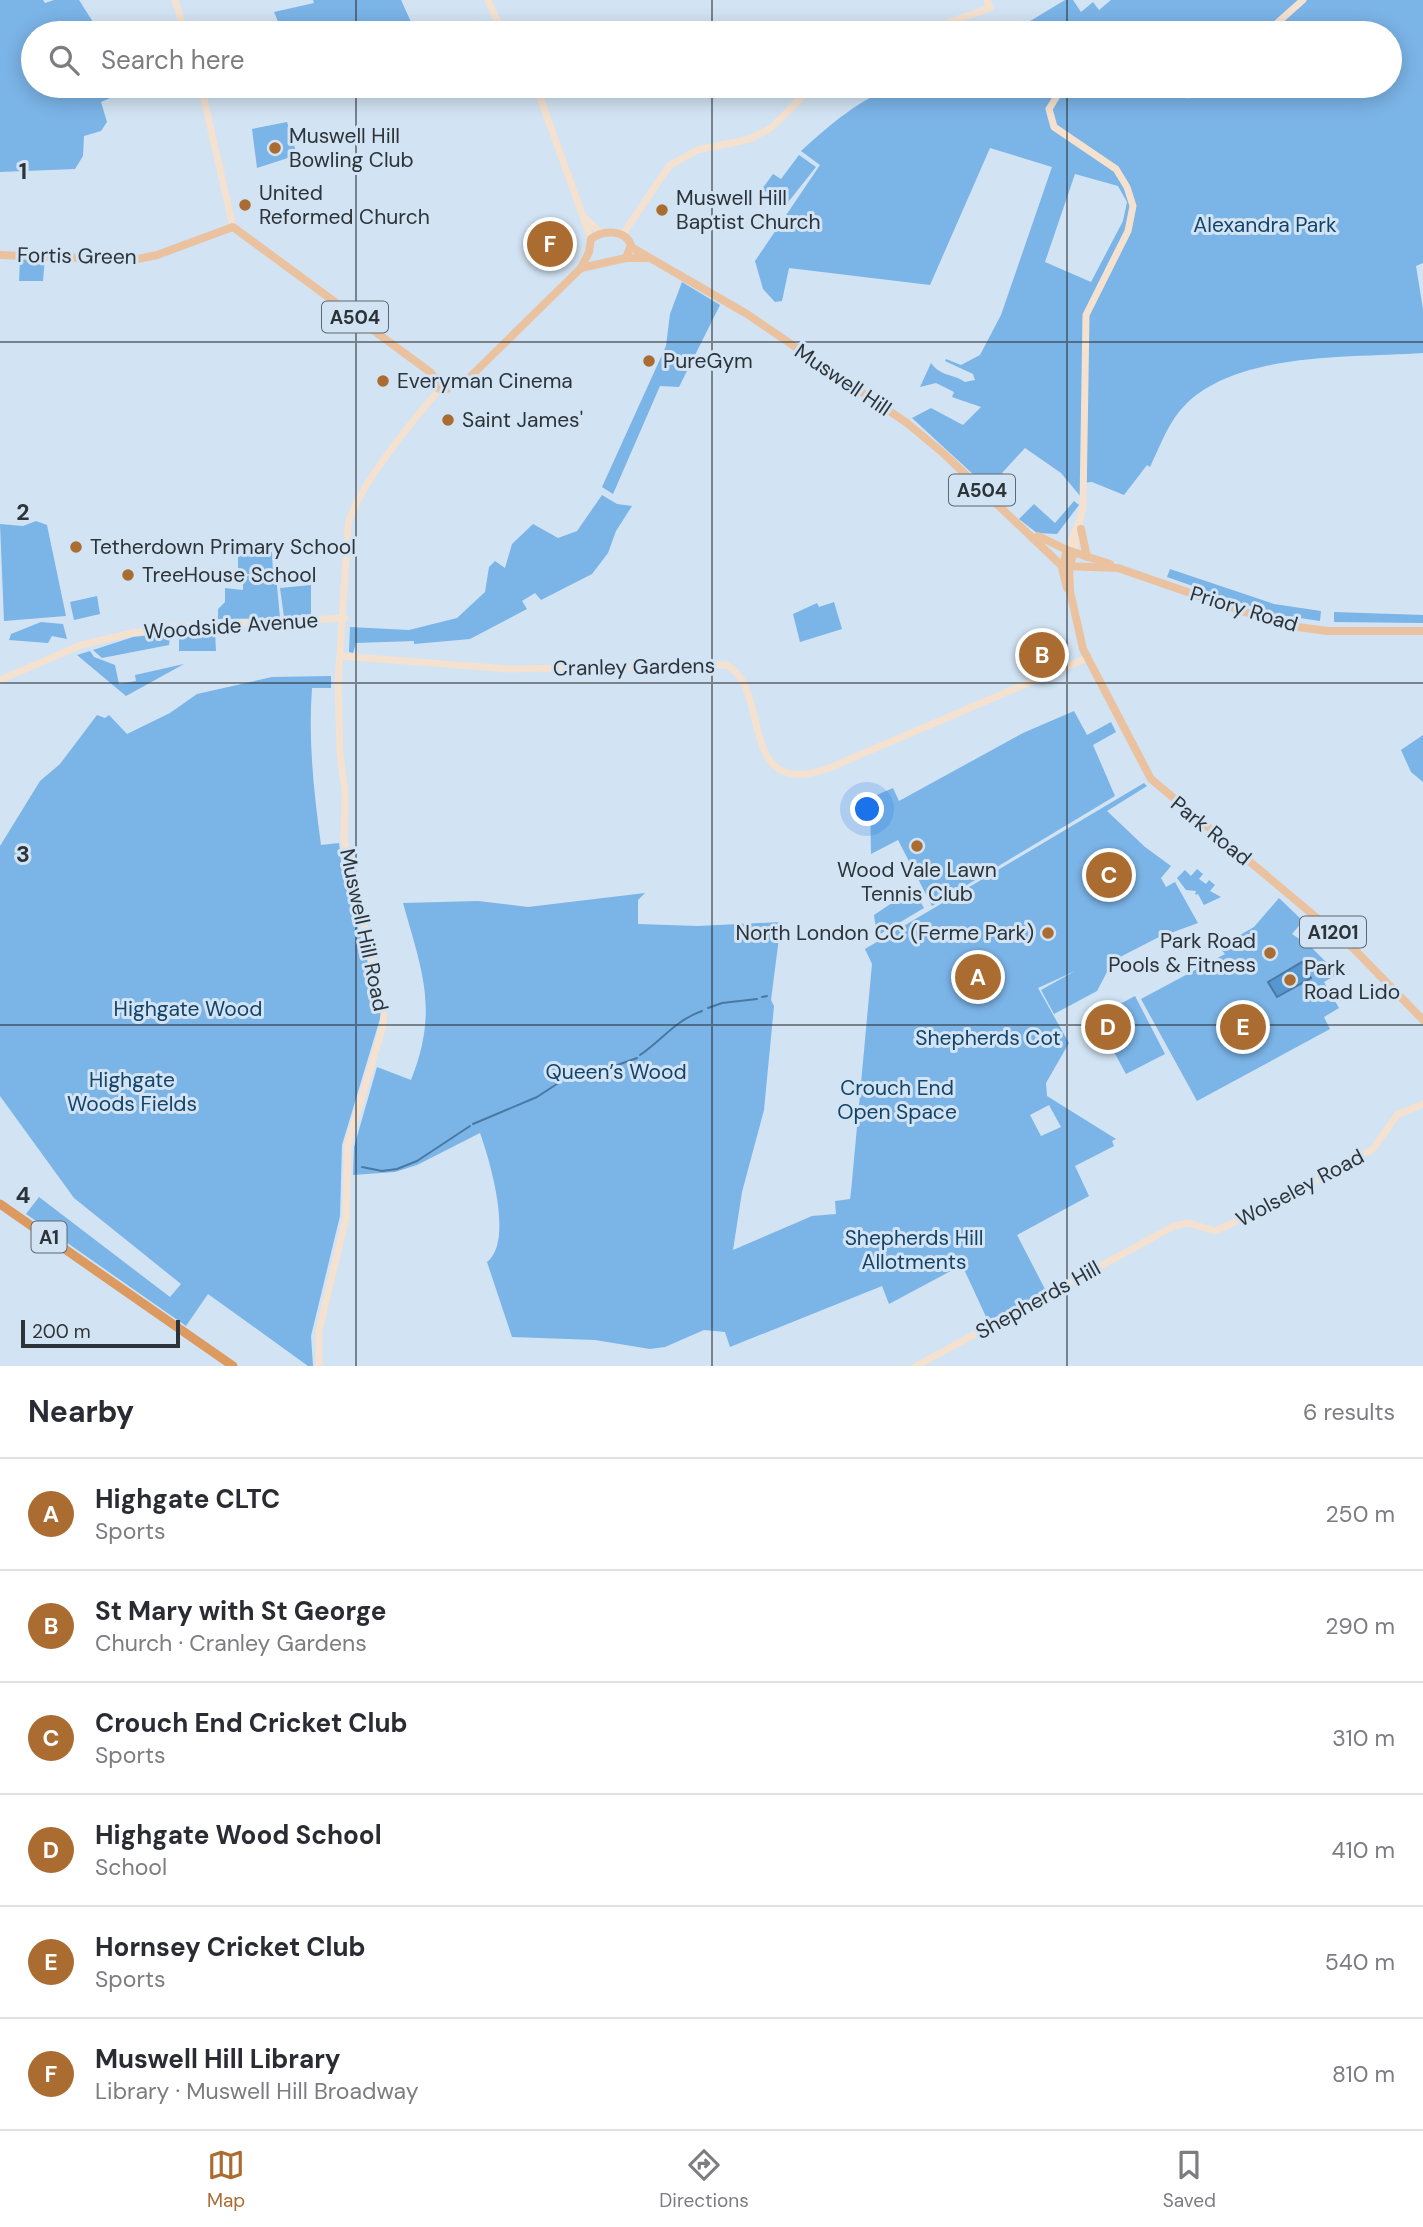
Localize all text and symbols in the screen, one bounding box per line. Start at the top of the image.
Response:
search box [21,21,1402,98]
icon: search [45,41,83,79]
text: Search here [101,43,244,77]
place label: Muswell Hill Bowling Club [289,122,414,174]
marker: Muswell Hill Bowling Club [267,140,283,156]
text: 1 [19,156,27,186]
place label: United Reformed Church [259,179,430,231]
place label: Muswell Hill Baptist Church [676,184,821,236]
marker: United Reformed Church [237,197,253,213]
marker: Muswell Hill Baptist Church [654,202,670,218]
park label: Alexandra Park [1193,211,1337,239]
pin: F [527,218,573,270]
street label: Fortis Green [17,241,137,271]
road number: A504 [322,302,388,332]
street label: Muswell Hill [789,337,897,423]
place label: PureGym [663,347,753,375]
marker: PureGym [641,353,657,369]
place label: Everyman Cinema [397,367,573,395]
marker: Everyman Cinema [375,373,391,389]
place label: Saint James' [462,406,583,434]
marker: Saint James' [440,412,456,428]
road number: A504 [949,475,1015,505]
text: 2 [16,497,30,527]
place label: Tetherdown Primary School [90,533,356,561]
marker: Tetherdown Primary School [68,539,84,555]
place label: TreeHouse School [142,561,317,589]
marker: TreeHouse School [120,567,136,583]
street label: Priory Road [1187,579,1301,639]
street label: Woodside Avenue [143,606,319,646]
pin: B [1019,629,1065,681]
street label: Cranley Gardens [553,652,715,682]
street label: Park Road [1165,790,1257,872]
your location [850,792,884,826]
marker: Wood Vale Lawn Tennis Club [909,838,925,854]
text: 3 [16,839,30,869]
street label: Muswell Hill Road [333,846,395,1014]
pin: C [1086,849,1132,901]
place label: Wood Vale Lawn Tennis Club [837,856,997,908]
road number: A1201 [1300,916,1366,948]
place label: North London CC (Ferme Park) [735,919,1034,947]
marker: North London CC (Ferme Park) [1040,925,1056,941]
place label: Park Road Pools & Fitness [1108,927,1256,979]
marker: Park Road Pools & Fitness [1262,945,1278,961]
pin: A [955,951,1001,1003]
place label: Park Road Lido [1304,954,1400,1006]
marker: Park Road Lido [1282,972,1298,988]
park label: Highgate Wood [114,995,262,1023]
pin: D [1085,1001,1131,1053]
pin: E [1220,1001,1266,1053]
park label: Shepherds Cot [915,1024,1061,1052]
park label: Queen’s Wood [545,1058,687,1086]
park label: Highgate Woods Fields [67,1066,197,1118]
park label: Crouch End Open Space [837,1074,957,1126]
street label: Wolseley Road [1231,1142,1369,1234]
text: 4 [16,1180,31,1210]
road number: A1 [32,1222,66,1252]
park label: Shepherds Hill Allotments [845,1224,983,1276]
street label: Shepherds Hill [971,1254,1105,1346]
scale bar [21,1317,180,1349]
text: 200 m [32,1319,91,1344]
text: Nearby [28,1392,134,1431]
text: 6 results [1303,1397,1395,1427]
text: Highgate CLTC [95,1482,280,1516]
text: A [43,1499,59,1529]
text: 250 m [1325,1499,1395,1529]
text: Sports [95,1516,165,1546]
text: St Mary with St George [95,1594,386,1628]
text: B [44,1611,58,1641]
text: 290 m [1325,1611,1395,1641]
text: Church · Cranley Gardens [95,1628,367,1658]
text: Crouch End Cricket Club [95,1706,407,1740]
text: C [43,1723,59,1753]
text: 310 m [1332,1723,1395,1753]
text: Sports [95,1740,165,1770]
text: Highgate Wood School [95,1818,382,1852]
text: D [43,1835,59,1865]
text: 410 m [1332,1835,1395,1865]
text: School [95,1852,167,1882]
text: Hornsey Cricket Club [95,1930,365,1964]
text: E [44,1947,58,1977]
text: 540 m [1325,1947,1395,1977]
text: Sports [95,1964,165,1994]
text: Muswell Hill Library [95,2042,341,2076]
text: F [45,2059,57,2089]
text: 810 m [1332,2059,1395,2089]
text: Library · Muswell Hill Broadway [95,2076,419,2106]
tab: Map [207,2146,245,2213]
tab: Directions [659,2146,749,2213]
tab: Saved [1163,2146,1216,2213]

